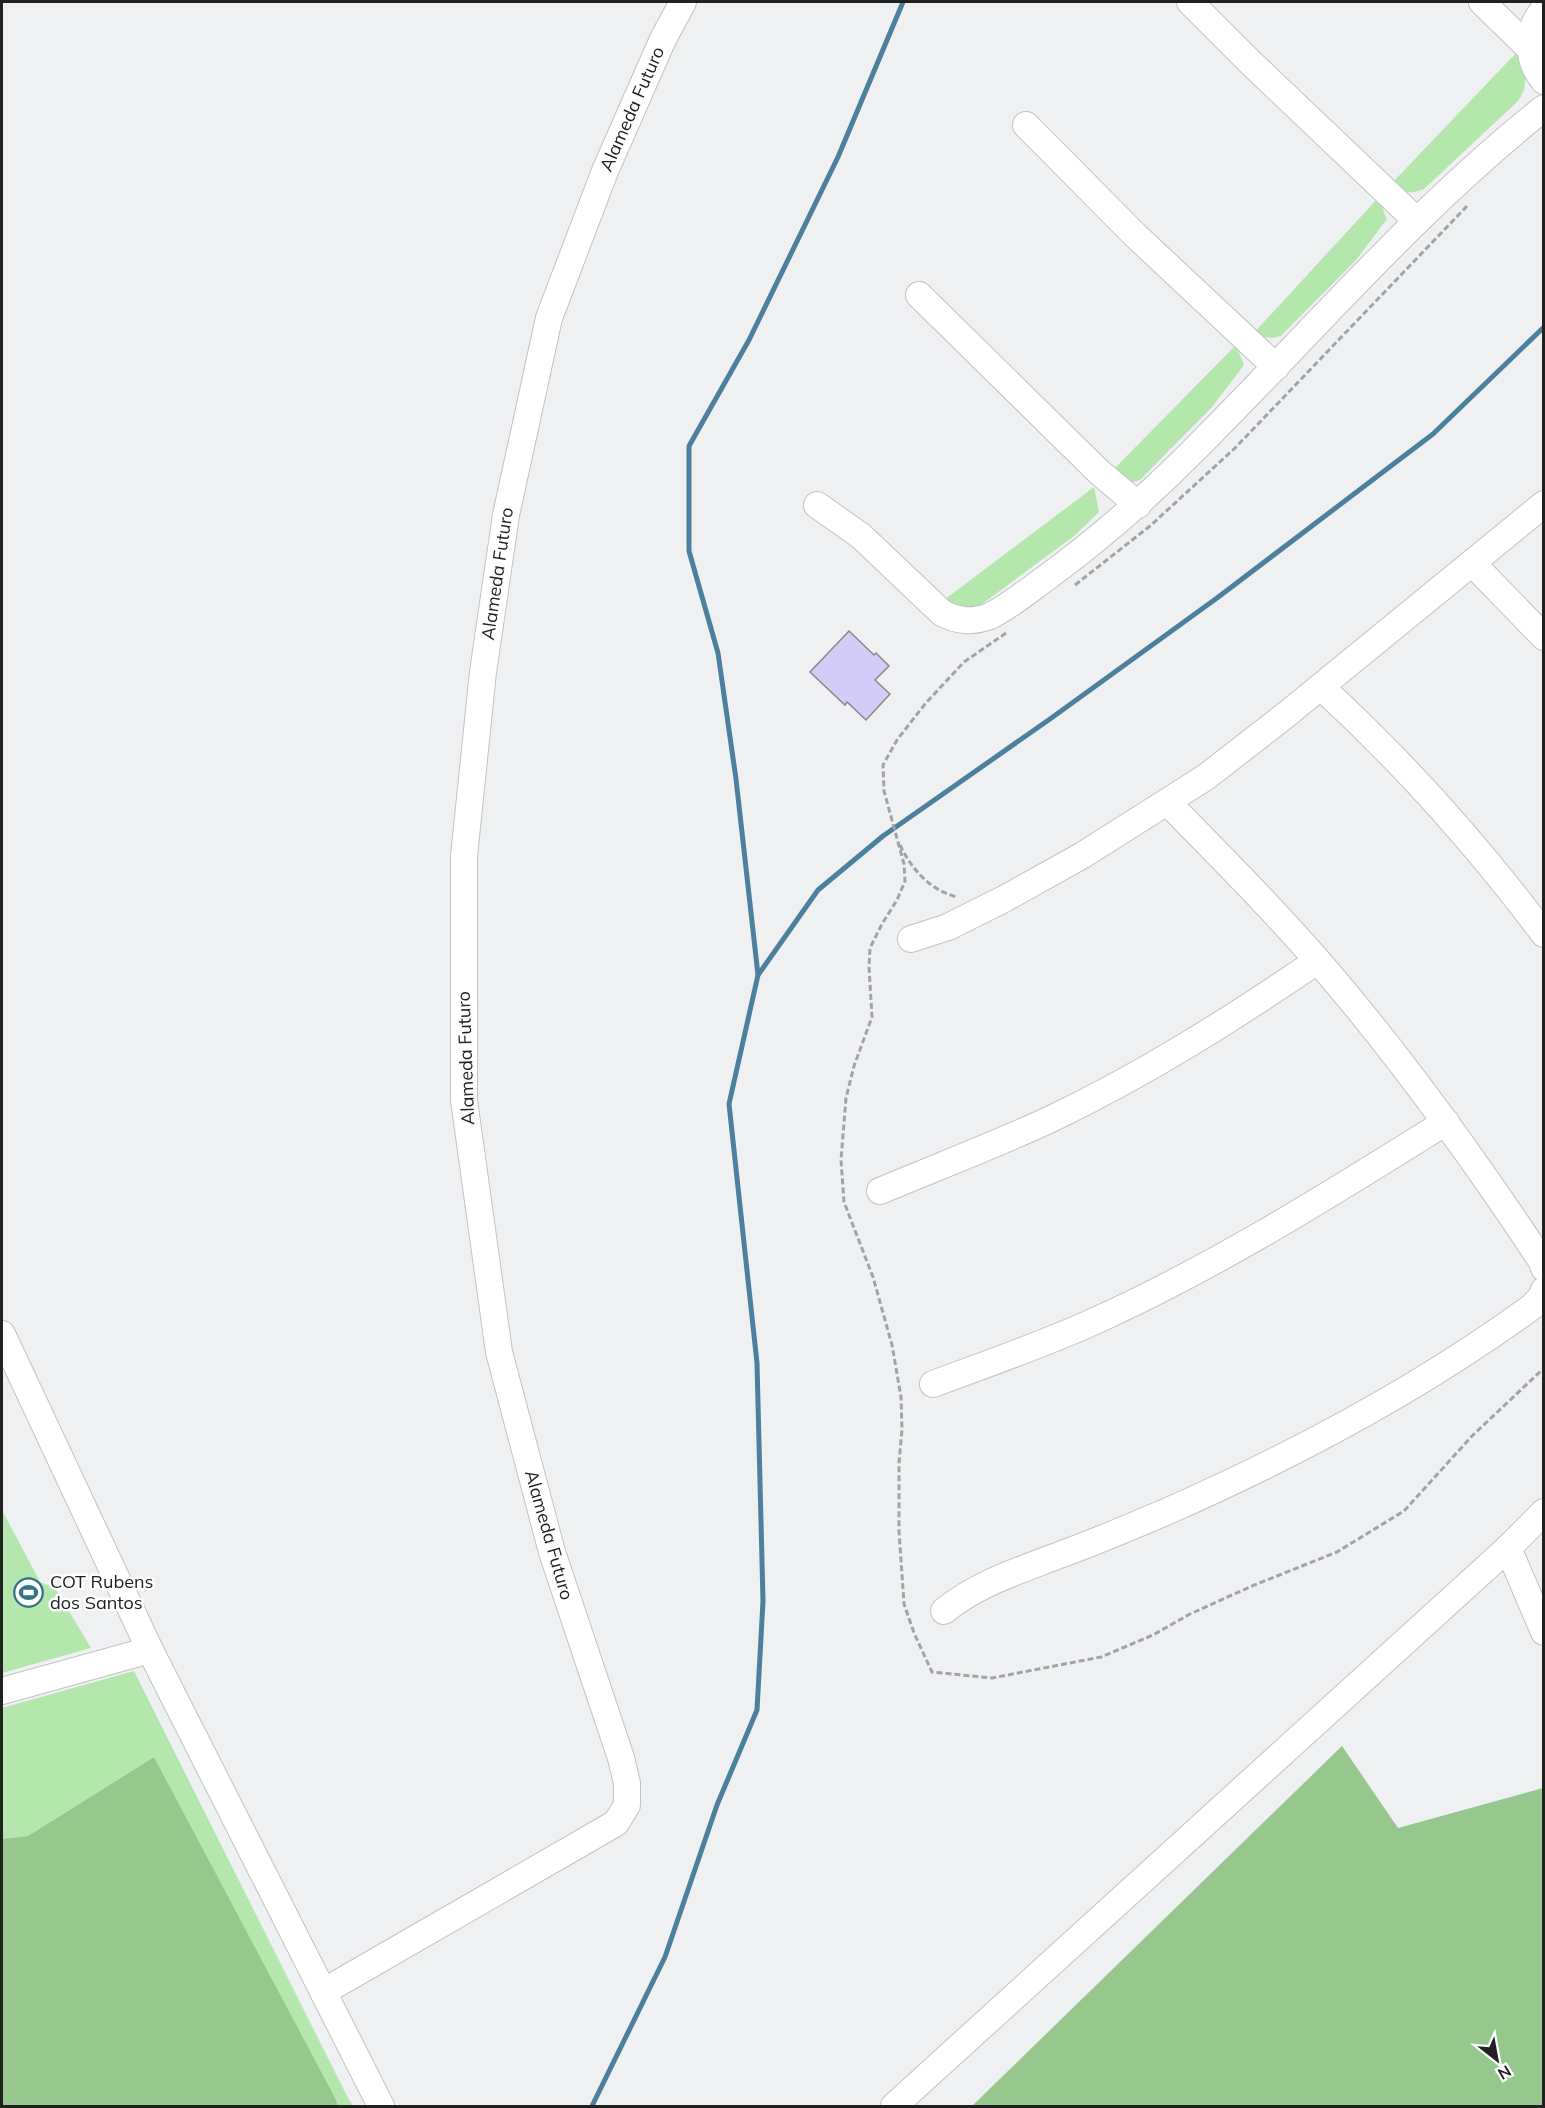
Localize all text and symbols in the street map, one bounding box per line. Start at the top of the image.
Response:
street label: Alameda Futuro [594,43,669,175]
street label: Alameda Futuro [476,505,518,642]
street label: Alameda Futuro [452,991,479,1125]
street label: Alameda Futuro [520,1467,579,1602]
place label: COT Rubens dos Santos [50,1570,154,1614]
sports icon: COT Rubens dos Santos [13,1576,45,1608]
north arrow [1467,2030,1527,2090]
text: N [1494,2061,1515,2085]

